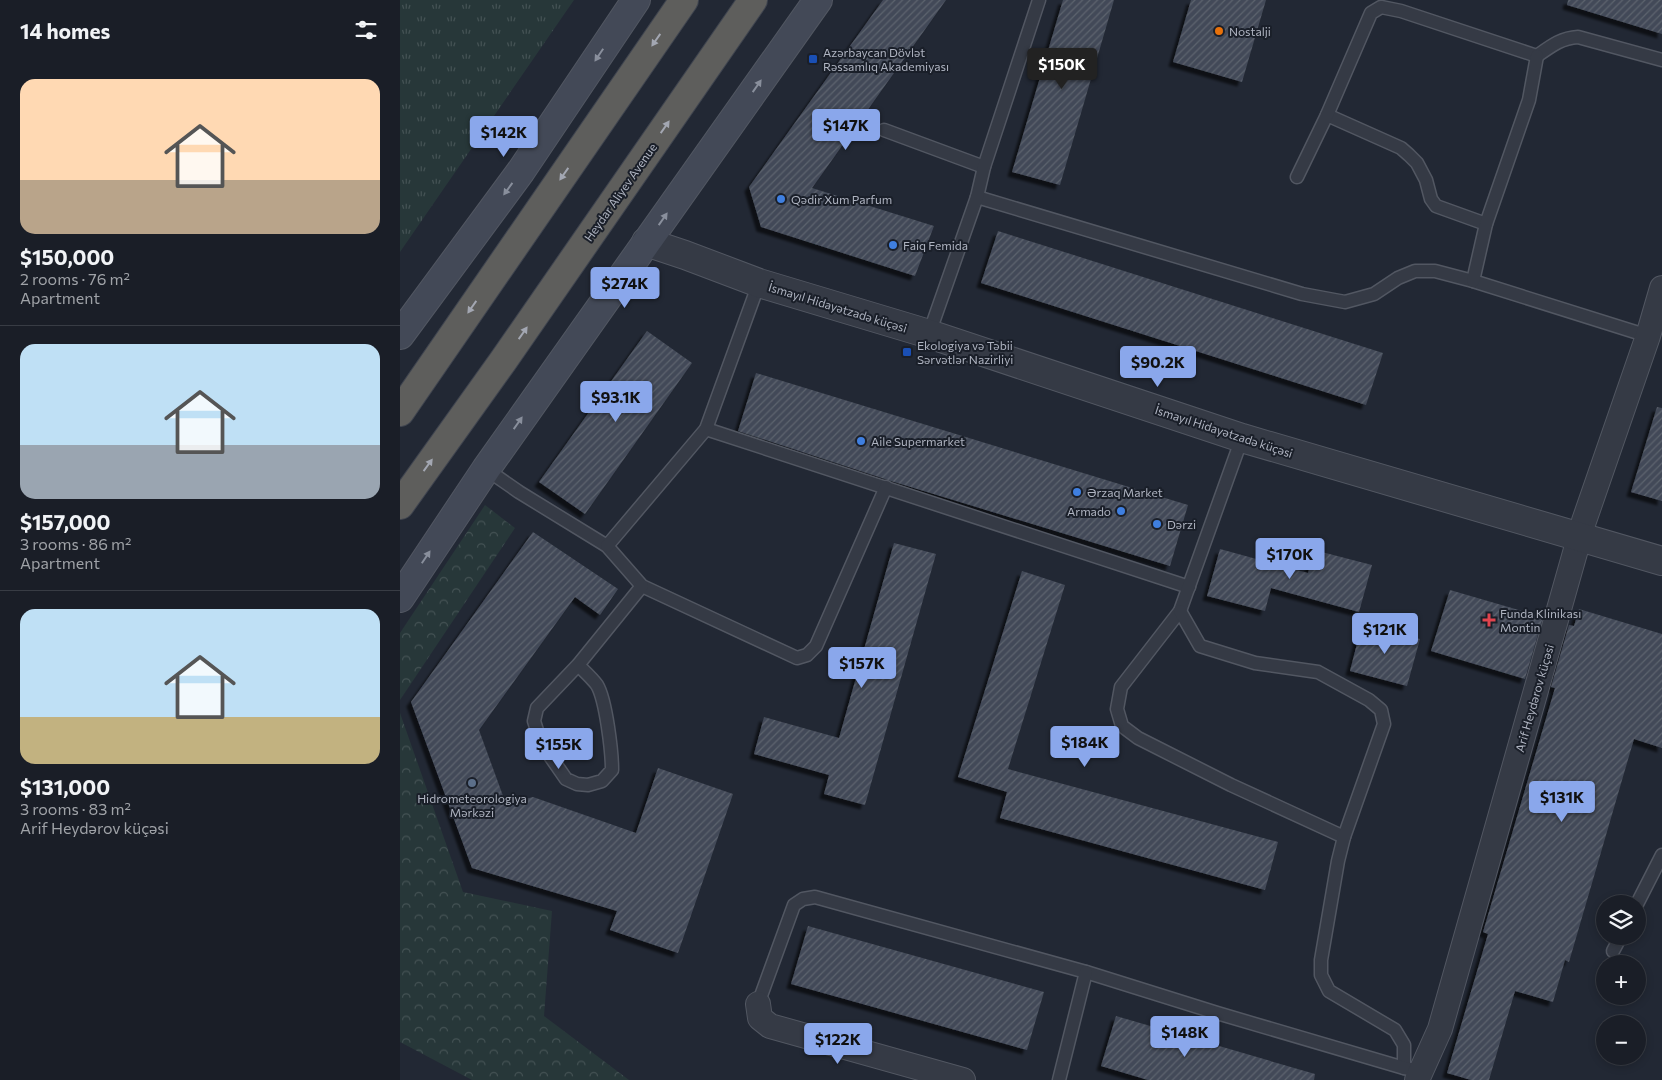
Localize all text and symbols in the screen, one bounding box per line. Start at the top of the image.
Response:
icon: filters [352,16,380,44]
text: 14 homes [20,18,110,43]
place label: Nostalji [1229,24,1271,38]
marker: Nostalji [1213,25,1225,37]
one-way arrow [651,33,661,47]
place label: Azərbaycan Dövlət Rəssamlıq Akademiyası [823,45,949,73]
one-way arrow [594,48,604,62]
pin: $150K [1027,48,1097,90]
marker: Azərbaycan Dövlət Rəssamlıq Akademiyası [807,53,819,65]
text: $150K [1038,54,1086,73]
one-way arrow [752,79,762,93]
pin: $147K [811,108,881,151]
icon: home [155,111,245,201]
text: $147K [823,115,869,134]
pin: $142K [469,116,539,158]
one-way arrow [660,120,670,134]
text: $142K [481,122,527,141]
street label: Heydar Aliyev Avenue [581,140,659,244]
one-way arrow [559,167,569,181]
one-way arrow [502,182,513,195]
place label: Qədir Xum Parfum [791,192,892,206]
marker: Qədir Xum Parfum [775,193,787,205]
one-way arrow [658,212,668,226]
place label: Faiq Femida [903,238,968,252]
marker: Faiq Femida [887,239,899,251]
text: $150,000 [20,244,114,269]
pin: $274K [590,266,660,309]
text: 2 rooms · 76 m² [20,269,130,288]
text: $274K [601,273,649,292]
street label: İsmayıl Hidayətzadə küçəsi [767,279,909,335]
text: Apartment [20,288,100,307]
one-way arrow [467,301,476,314]
one-way arrow [518,326,528,340]
place label: Ekologiya və Təbii Sərvətlər Nazirliyi [917,338,1013,366]
marker: Ekologiya və Təbii Sərvətlər Nazirliyi [901,346,913,358]
pin: $90.2K [1117,346,1199,388]
text: $90.2K [1131,352,1185,371]
icon: home [155,377,245,467]
pin: $93.1K [575,380,657,423]
text: $93.1K [591,387,641,406]
street label: İsmayıl Hidayətzadə küçəsi [1153,402,1295,460]
one-way arrow [513,417,524,430]
place label: Aile Supermarket [871,434,965,448]
marker: Aile Supermarket [855,435,867,447]
one-way arrow [423,459,434,472]
place label: Ərzaq Market [1087,485,1163,499]
marker: Ərzaq Market [1071,486,1083,498]
place label: Armado [1067,504,1111,518]
marker: Armado [1115,505,1127,517]
text: $157,000 [20,509,111,534]
place label: Dərzi [1167,517,1196,531]
marker: Dərzi [1151,518,1163,530]
text: 3 rooms · 86 m² [20,534,131,553]
pin: $170K [1255,538,1325,580]
text: $170K [1267,544,1313,563]
one-way arrow [421,550,431,563]
text: Apartment [20,553,100,572]
place label: Funda Klinikası Montin [1500,606,1581,634]
pin: $121K [1350,612,1420,655]
marker: Funda Klinikası Montin [1482,613,1496,627]
text: $121K [1363,619,1407,638]
icon: home [155,642,245,732]
street label: Arif Heydərov küçəsi [1512,642,1556,754]
pin: $157K [827,646,897,689]
text: $157K [839,653,885,672]
pin: $184K [1050,726,1120,768]
pin: $155K [524,728,594,770]
text: $184K [1061,732,1109,751]
text: $155K [536,734,582,753]
text: $131,000 [20,774,110,799]
marker: Hidrometeorologiya Mərkəzi [466,777,478,789]
pin: $131K [1527,780,1597,823]
text: $131K [1540,787,1584,806]
place label: Hidrometeorologiya Mərkəzi [417,791,527,819]
text: 3 rooms · 83 m² [20,799,131,818]
text: Arif Heydərov küçəsi [20,818,169,837]
map controls [1596,895,1646,1065]
button: layers [1596,895,1646,945]
button: + [1596,955,1646,1005]
button: − [1596,1015,1646,1065]
pin: $148K [1150,1016,1220,1058]
pin: $122K [803,1022,873,1065]
text: $148K [1161,1022,1209,1041]
text: $122K [815,1029,861,1048]

